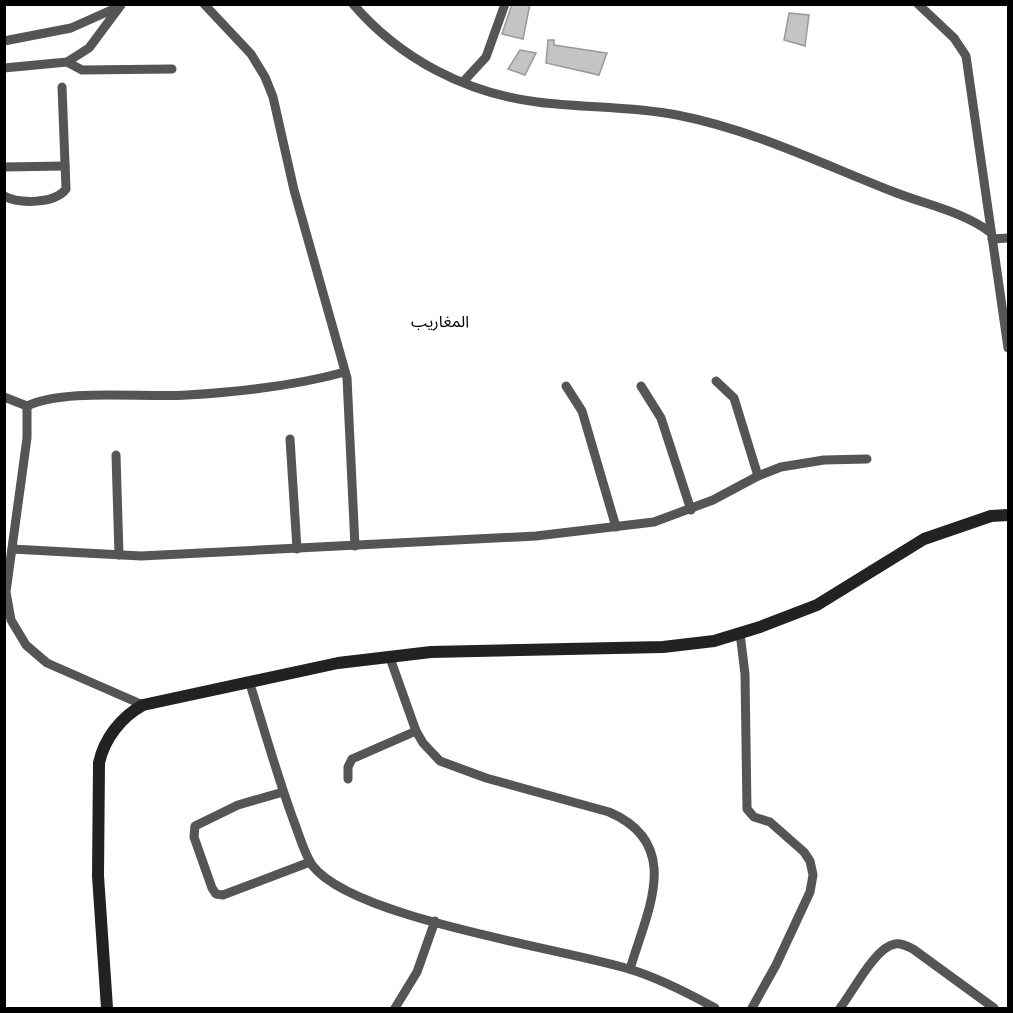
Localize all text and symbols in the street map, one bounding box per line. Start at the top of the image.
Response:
district label: المغاريب [411,312,469,331]

